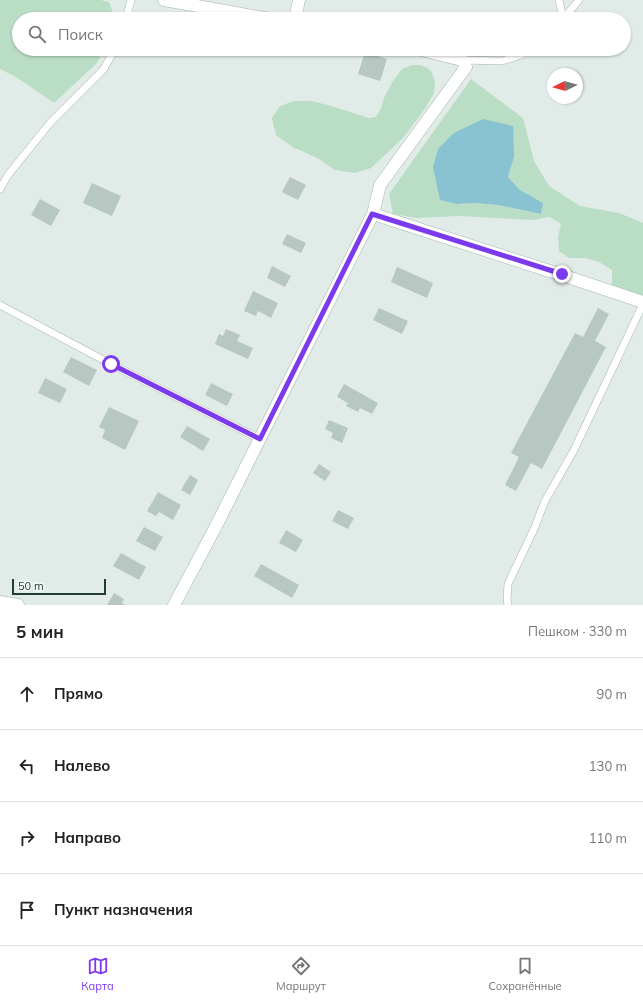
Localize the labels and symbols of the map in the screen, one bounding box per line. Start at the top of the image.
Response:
north arrow [547,68,583,104]
route end [553,265,571,283]
route start [102,355,120,373]
scale bar [12,577,106,596]

